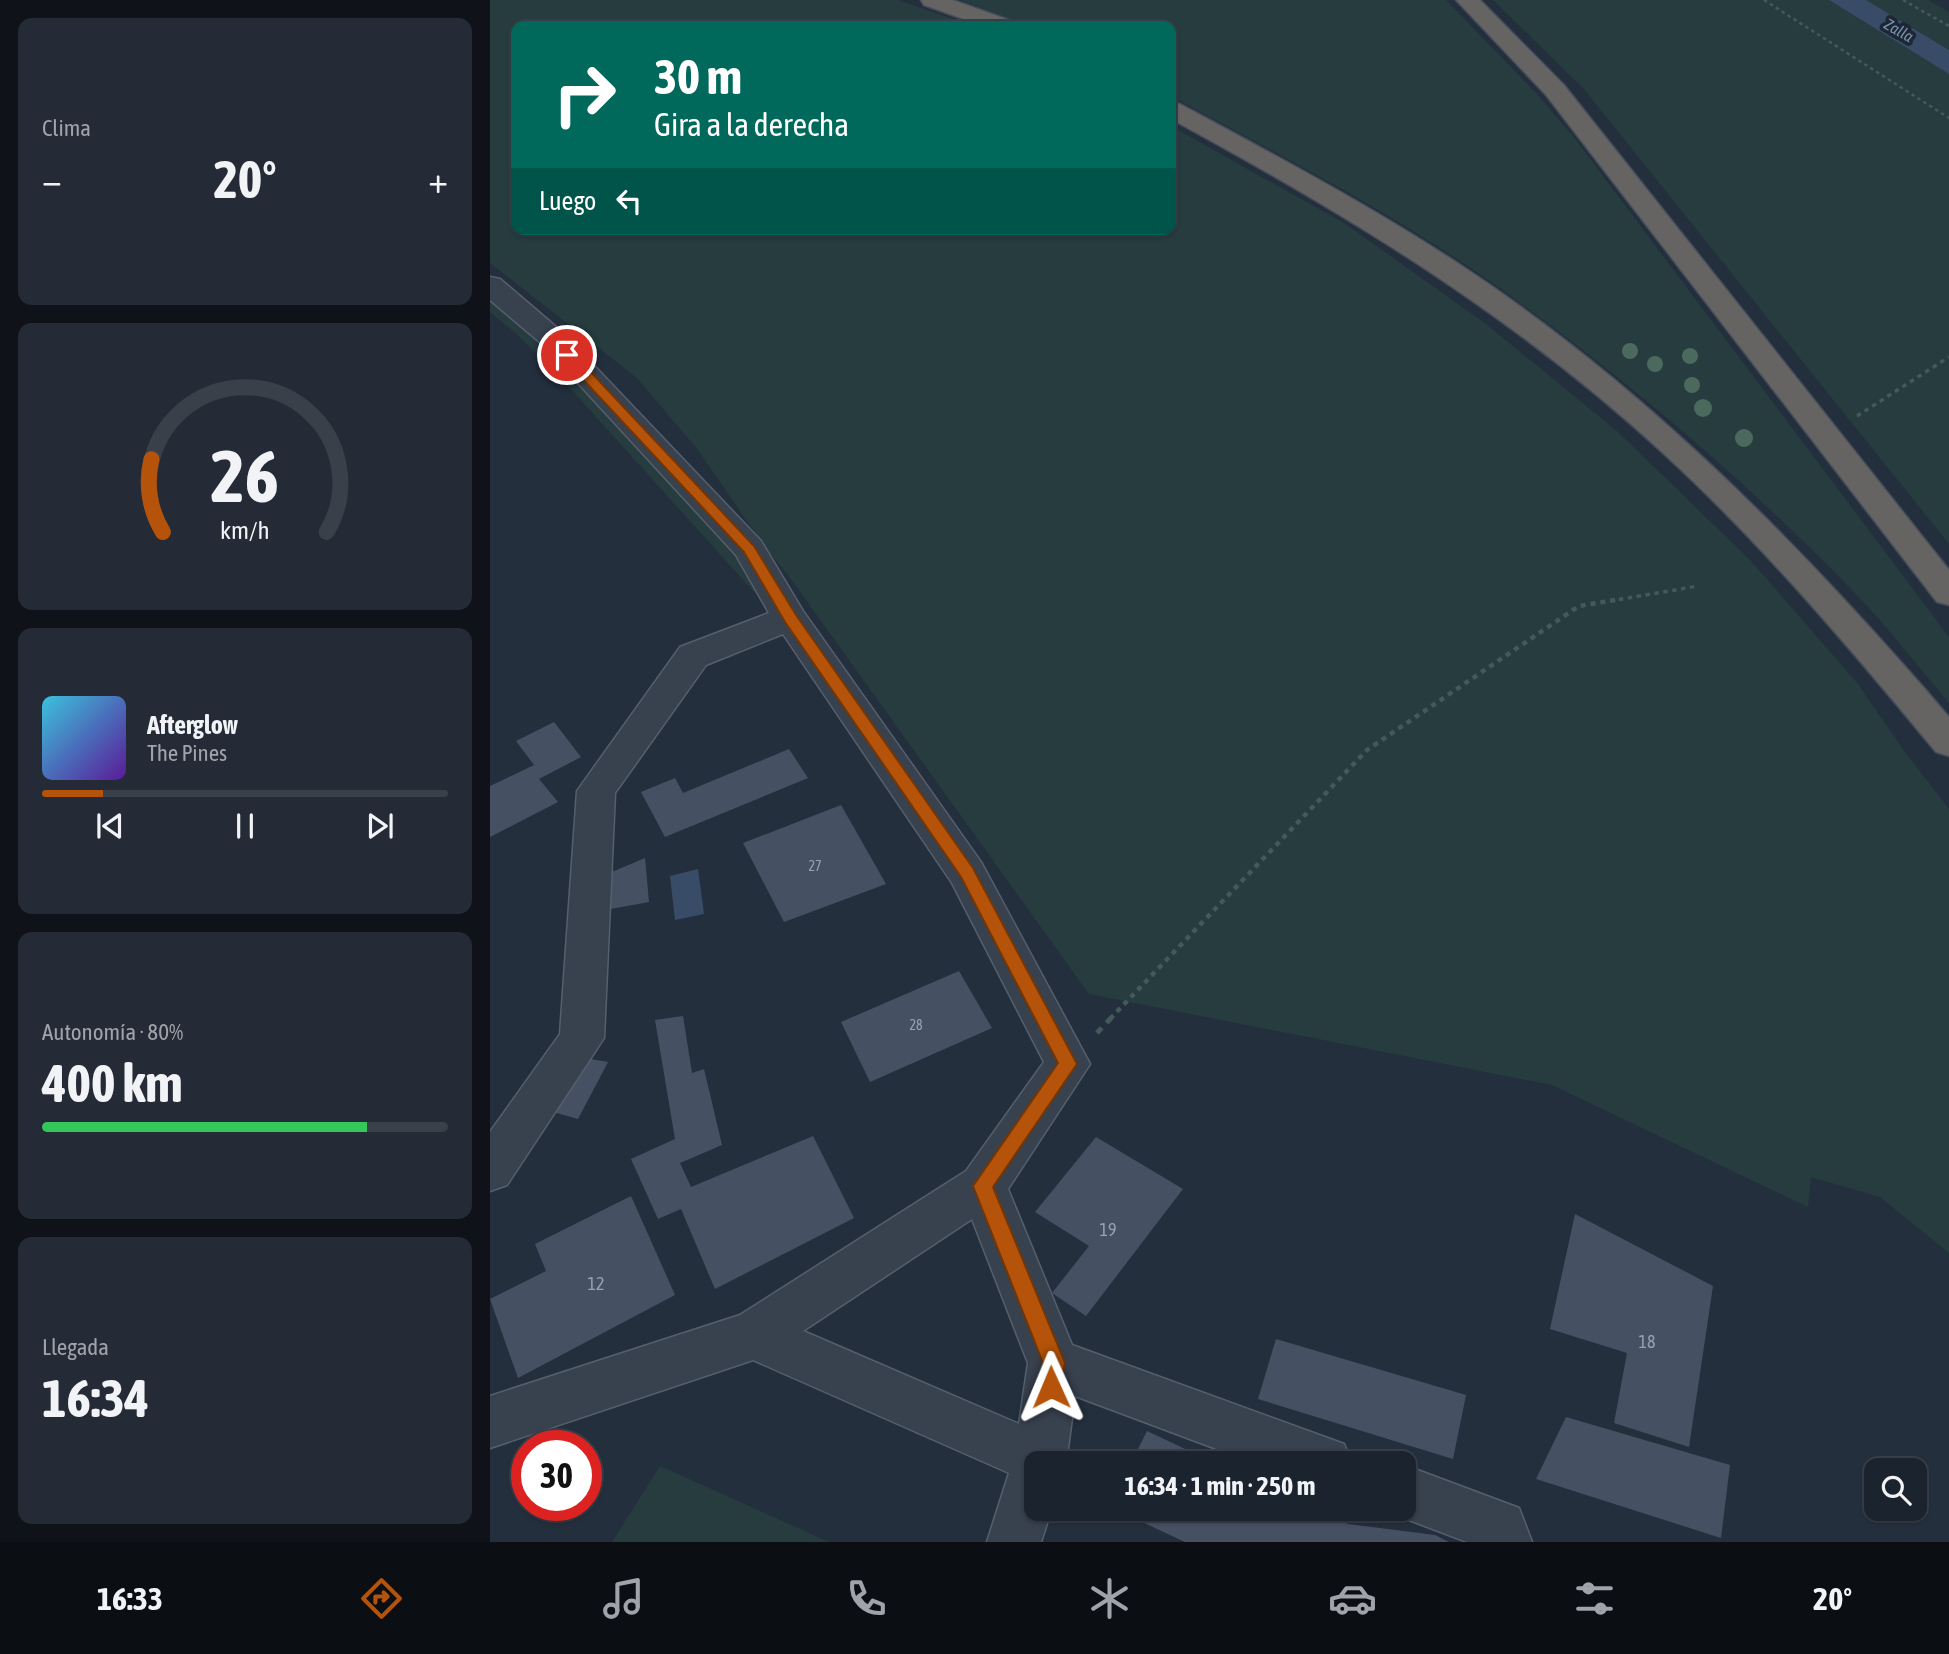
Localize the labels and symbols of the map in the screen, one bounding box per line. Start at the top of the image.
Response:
water label: Zalla [1881,15,1917,46]
pin [537,325,597,385]
house number: 27 [808,858,822,874]
house number: 28 [909,1017,923,1033]
house number: 19 [1100,1219,1116,1240]
house number: 12 [588,1273,604,1294]
house number: 18 [1639,1331,1655,1352]
position arrow [1014,1350,1088,1424]
speed limit sign: 30 [511,1430,602,1521]

